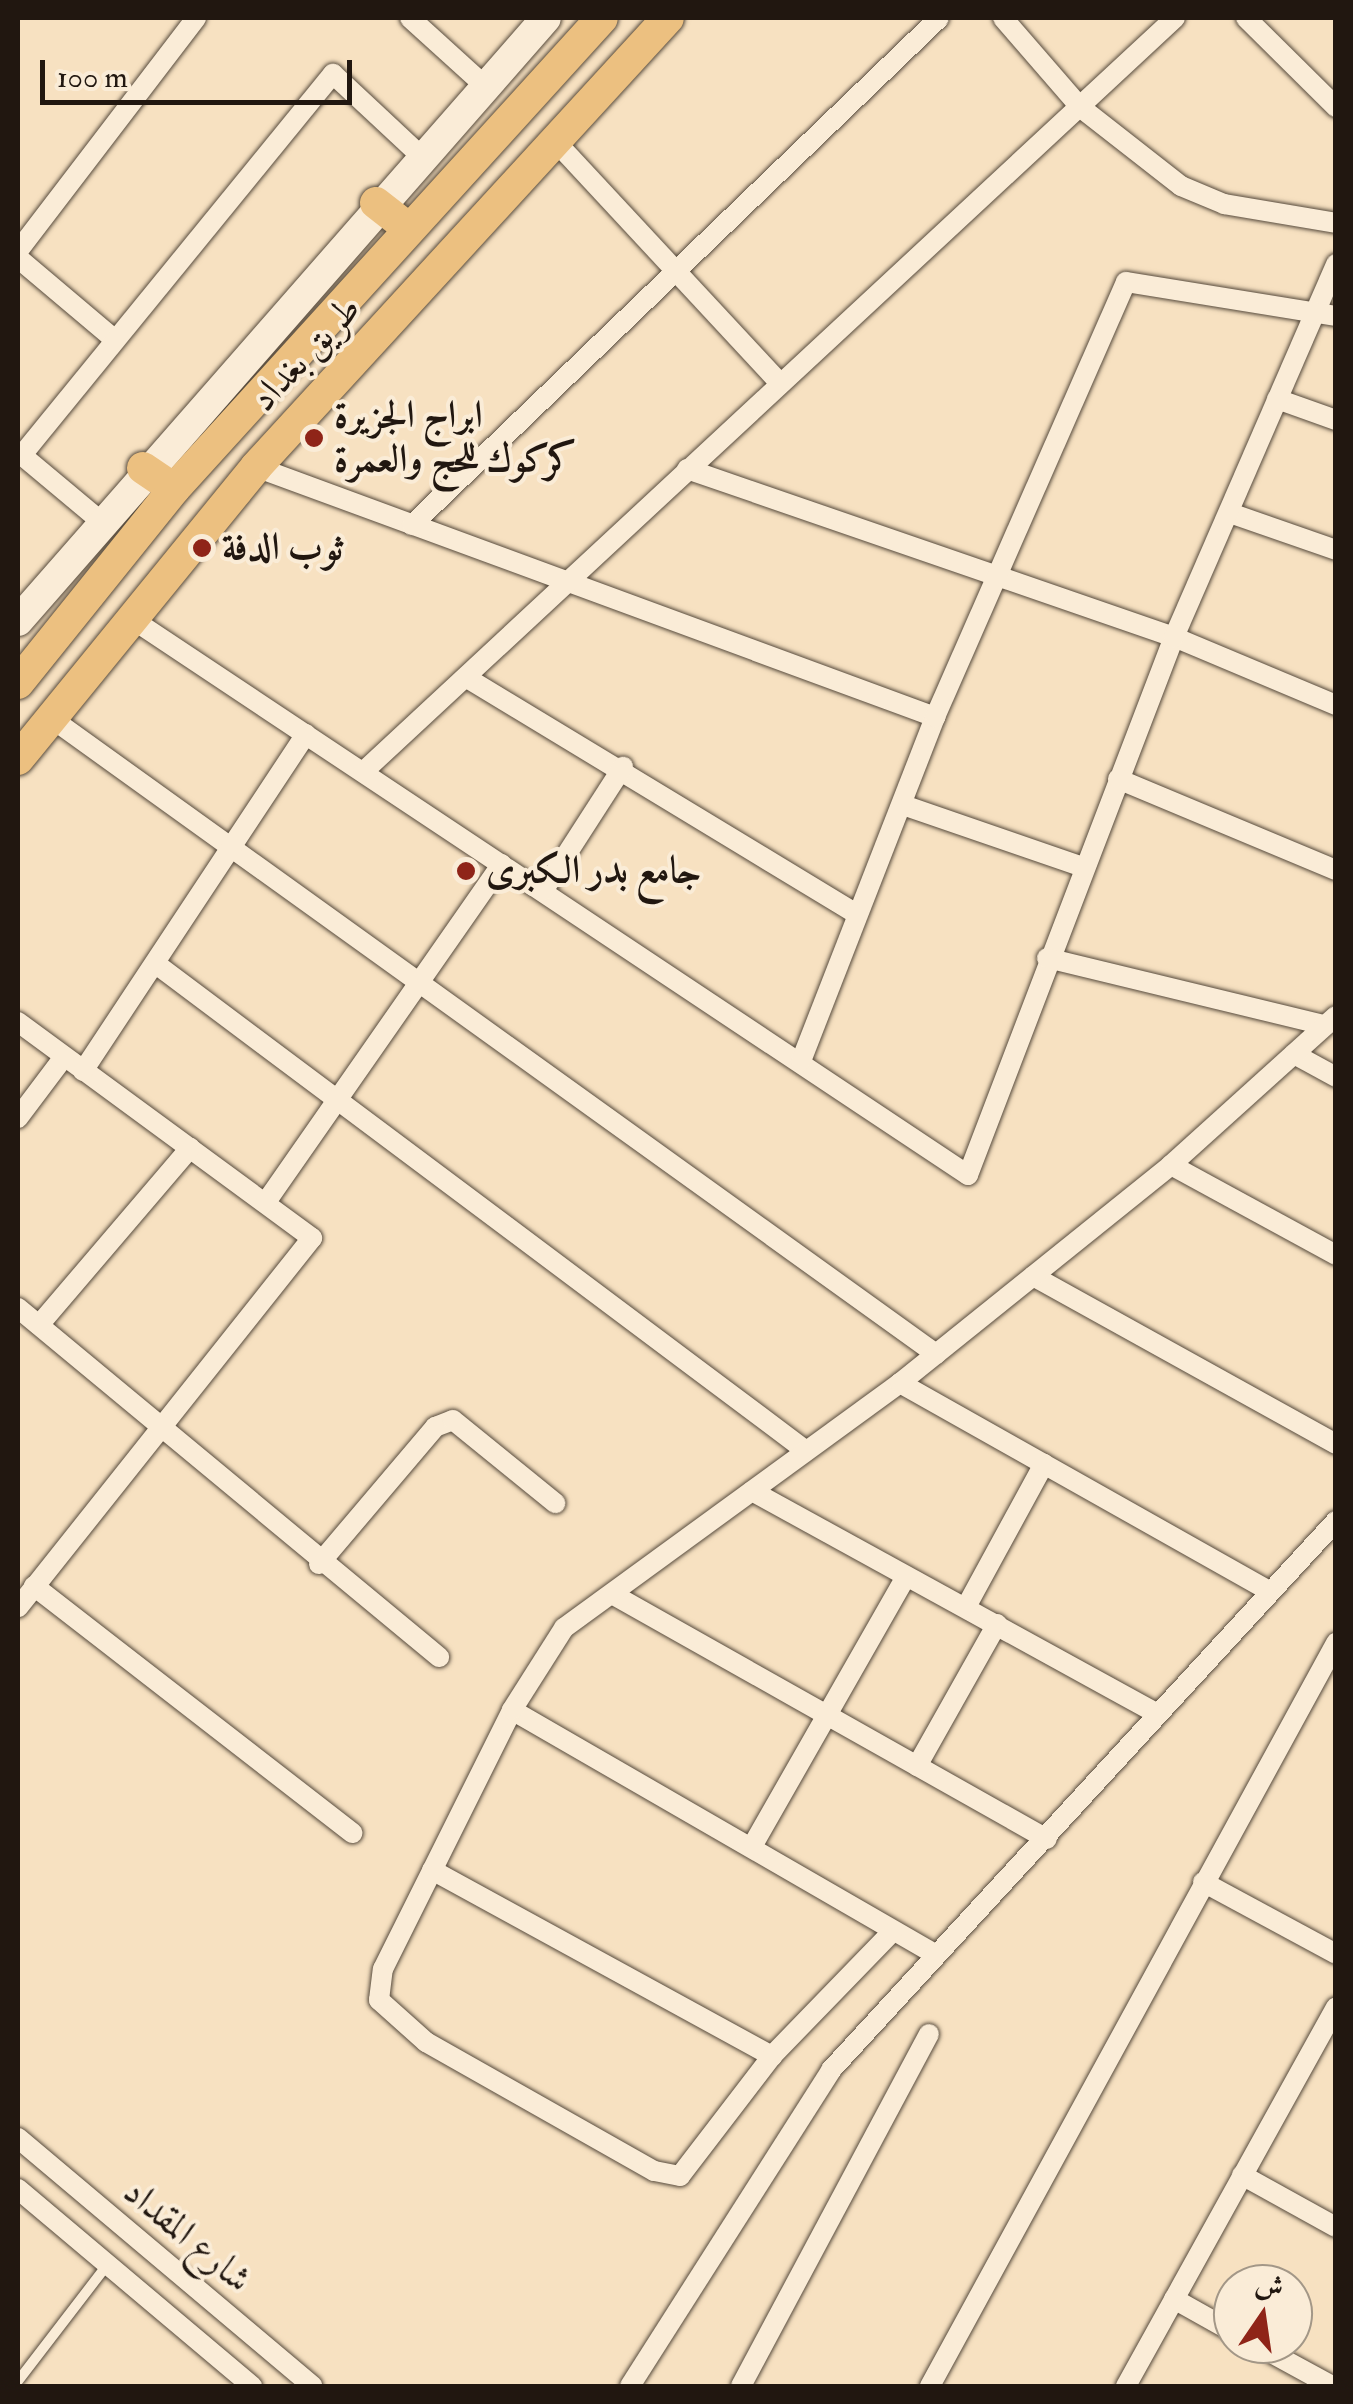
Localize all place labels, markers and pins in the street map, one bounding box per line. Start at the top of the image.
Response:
place label: ابراج الجزيرة كركوك للحج والعمرة [334,393,576,482]
marker: ابراج الجزيرة كركوك للحج والعمرة [303,427,325,449]
place label: ثوب الدفة [222,525,343,571]
marker: ثوب الدفة [191,537,213,559]
place label: جامع بدر الكبرى [486,848,701,894]
marker: جامع بدر الكبرى [455,860,477,882]

